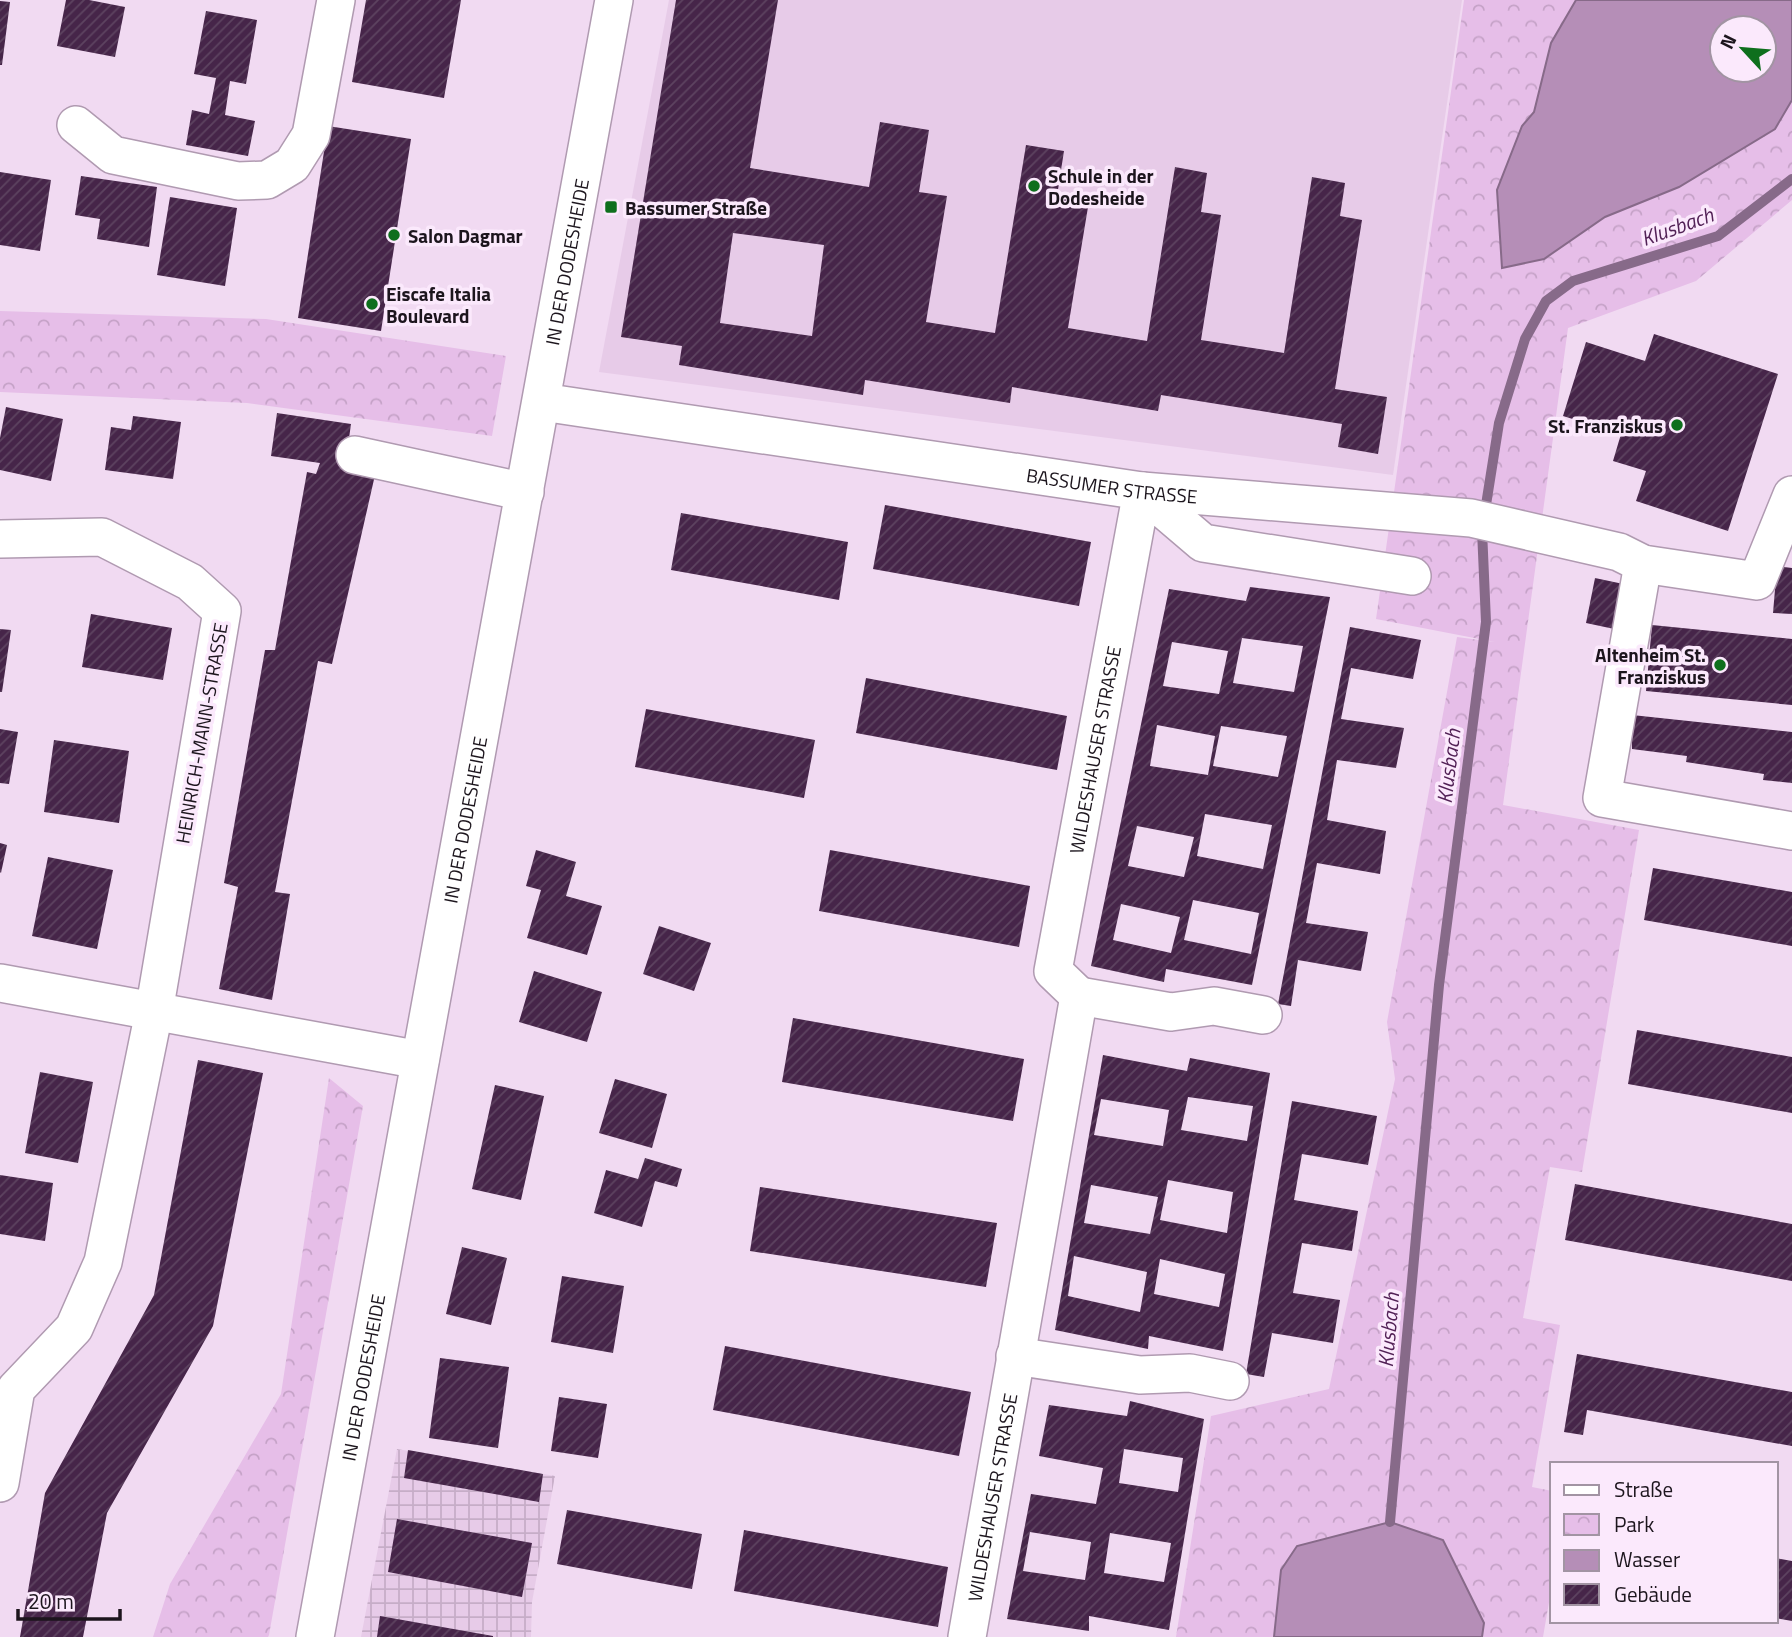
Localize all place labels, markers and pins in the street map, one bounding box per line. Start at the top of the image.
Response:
place label: Schule in der Dodesheide [1048,161,1154,212]
marker: Schule in der Dodesheide [1026,178,1042,194]
place label: Bassumer Straße [625,193,767,222]
marker: Bassumer Straße [603,199,619,215]
place label: Salon Dagmar [408,221,523,250]
marker: Salon Dagmar [386,227,402,243]
place label: Eiscafe Italia Boulevard [386,279,491,330]
marker: Eiscafe Italia Boulevard [364,296,380,312]
place label: St. Franziskus [1548,411,1663,440]
marker: St. Franziskus [1669,417,1685,433]
place label: Altenheim St. Franziskus [1595,640,1706,691]
marker: Altenheim St. Franziskus [1712,657,1728,673]

